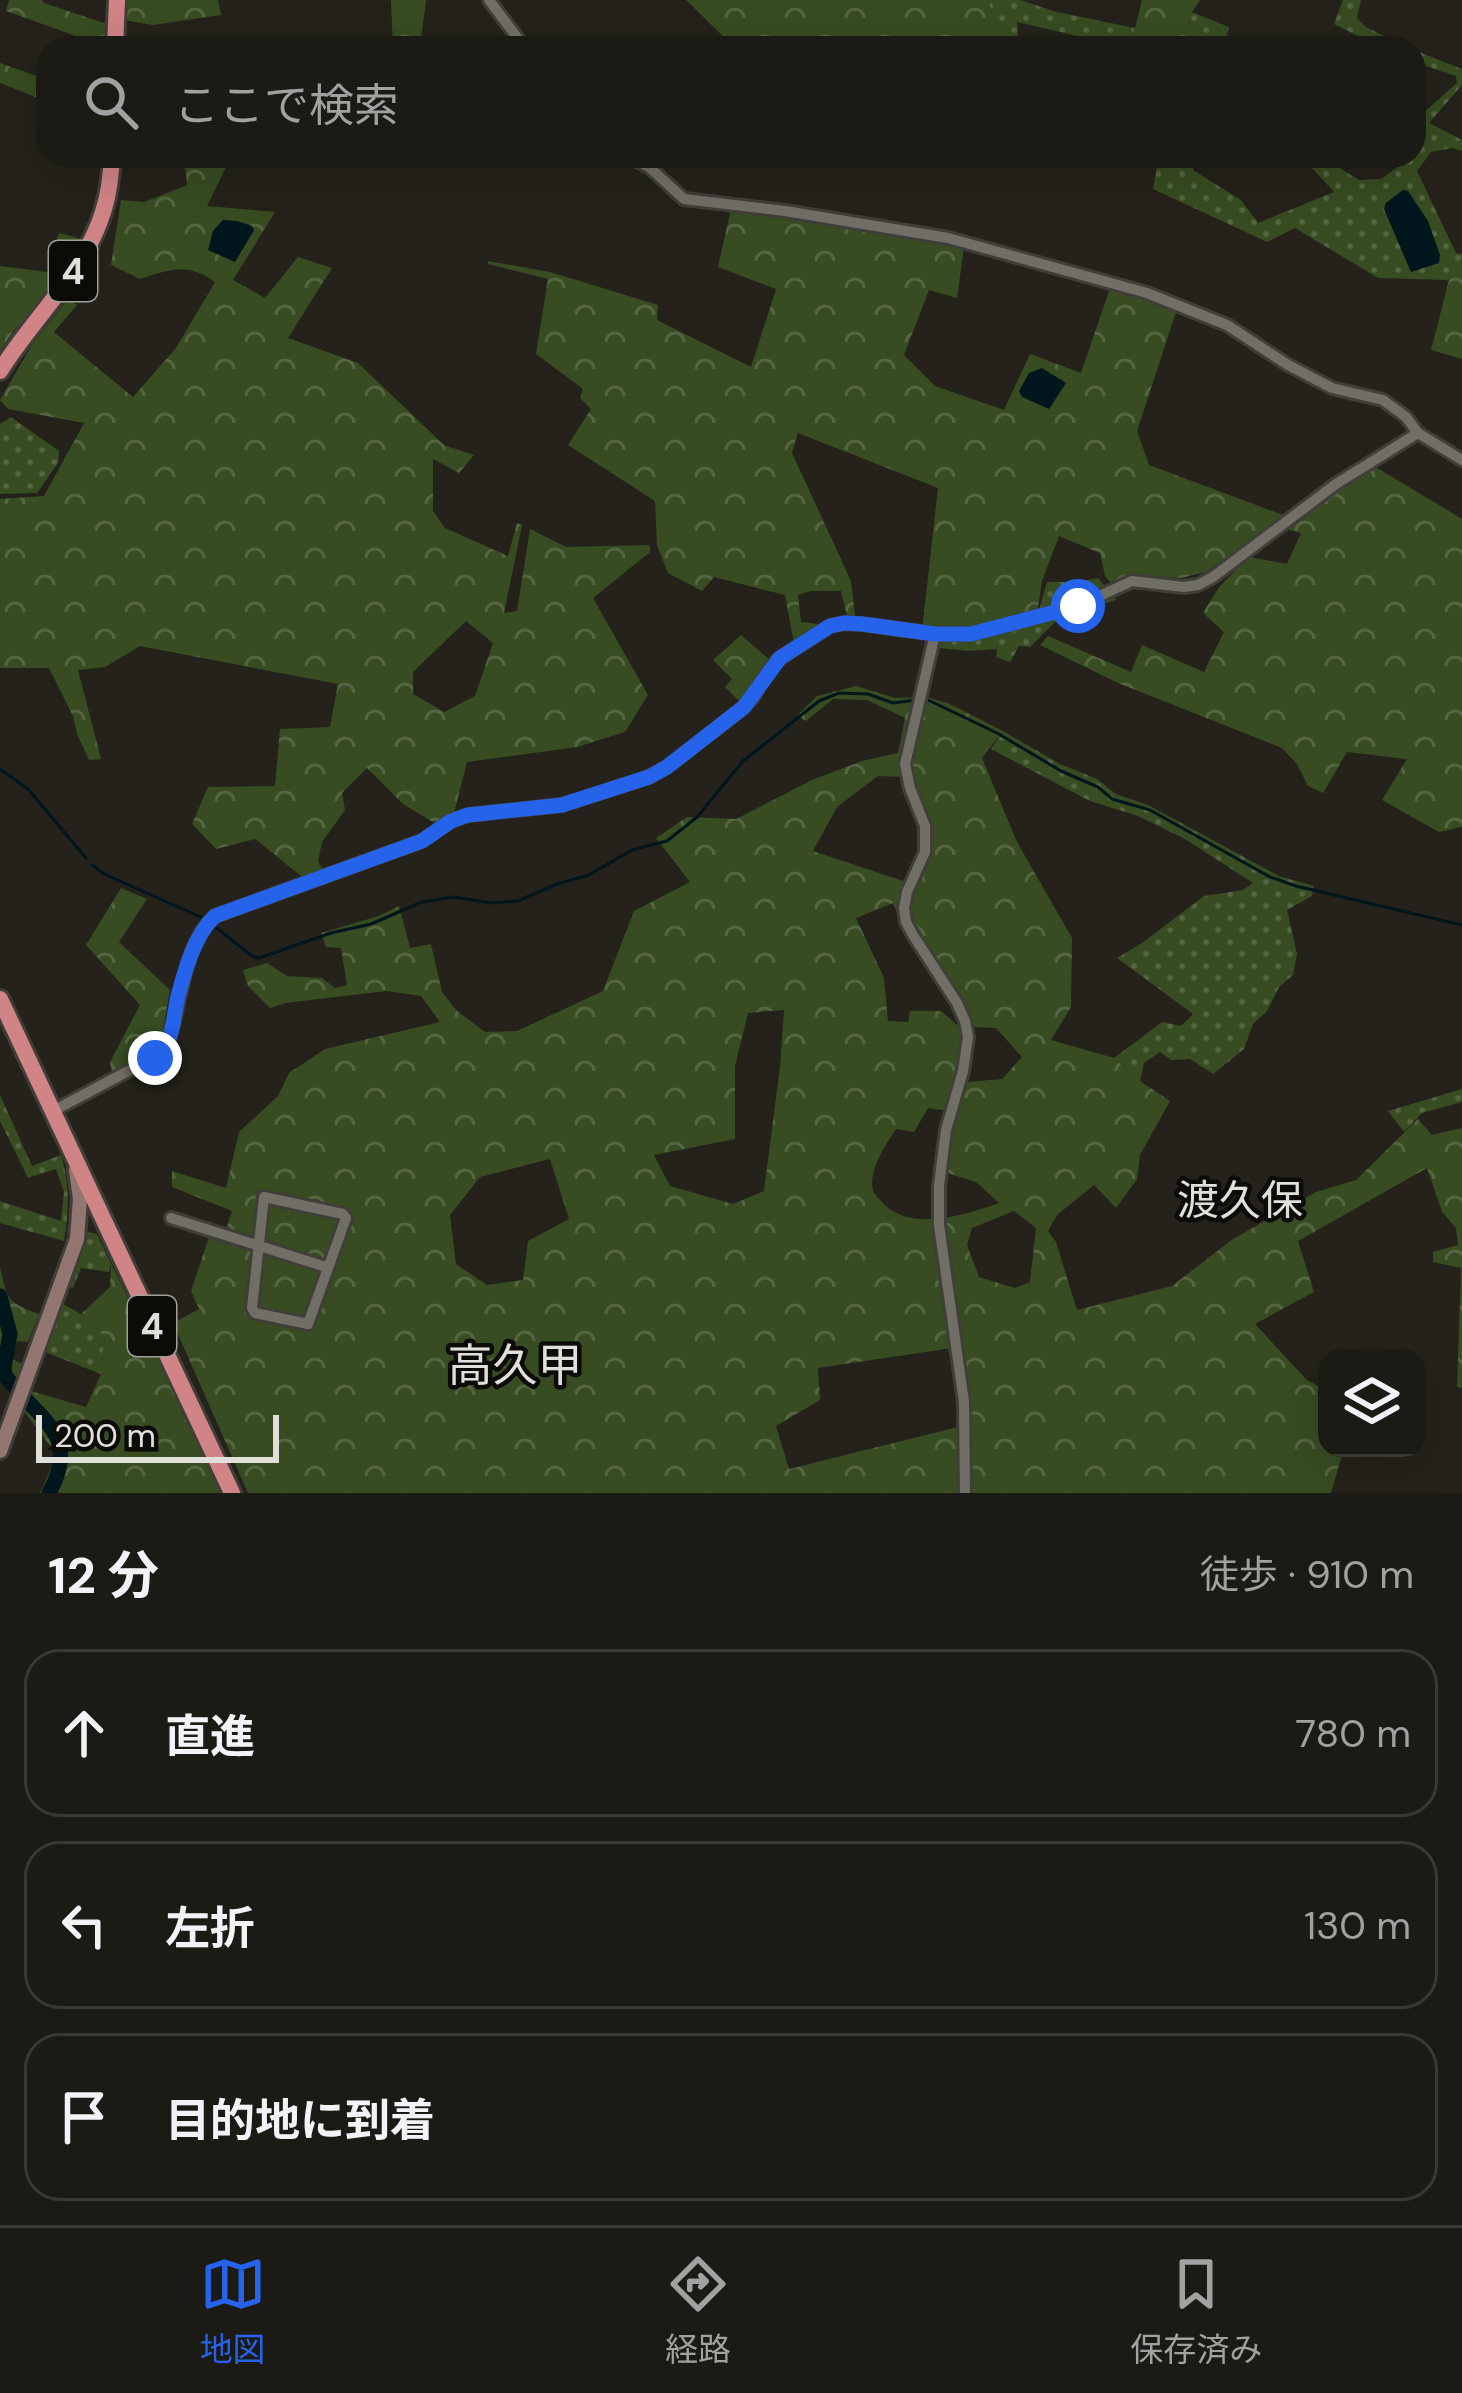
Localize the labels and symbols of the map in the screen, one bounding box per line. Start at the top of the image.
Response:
road number: 4 [49,241,97,301]
route start [1051,579,1105,633]
route end [128,1031,182,1085]
district label: 渡久保 [1177,1173,1303,1228]
road number: 4 [128,1296,176,1356]
district label: 高久甲 [447,1336,583,1395]
scale bar [36,1409,279,1462]

